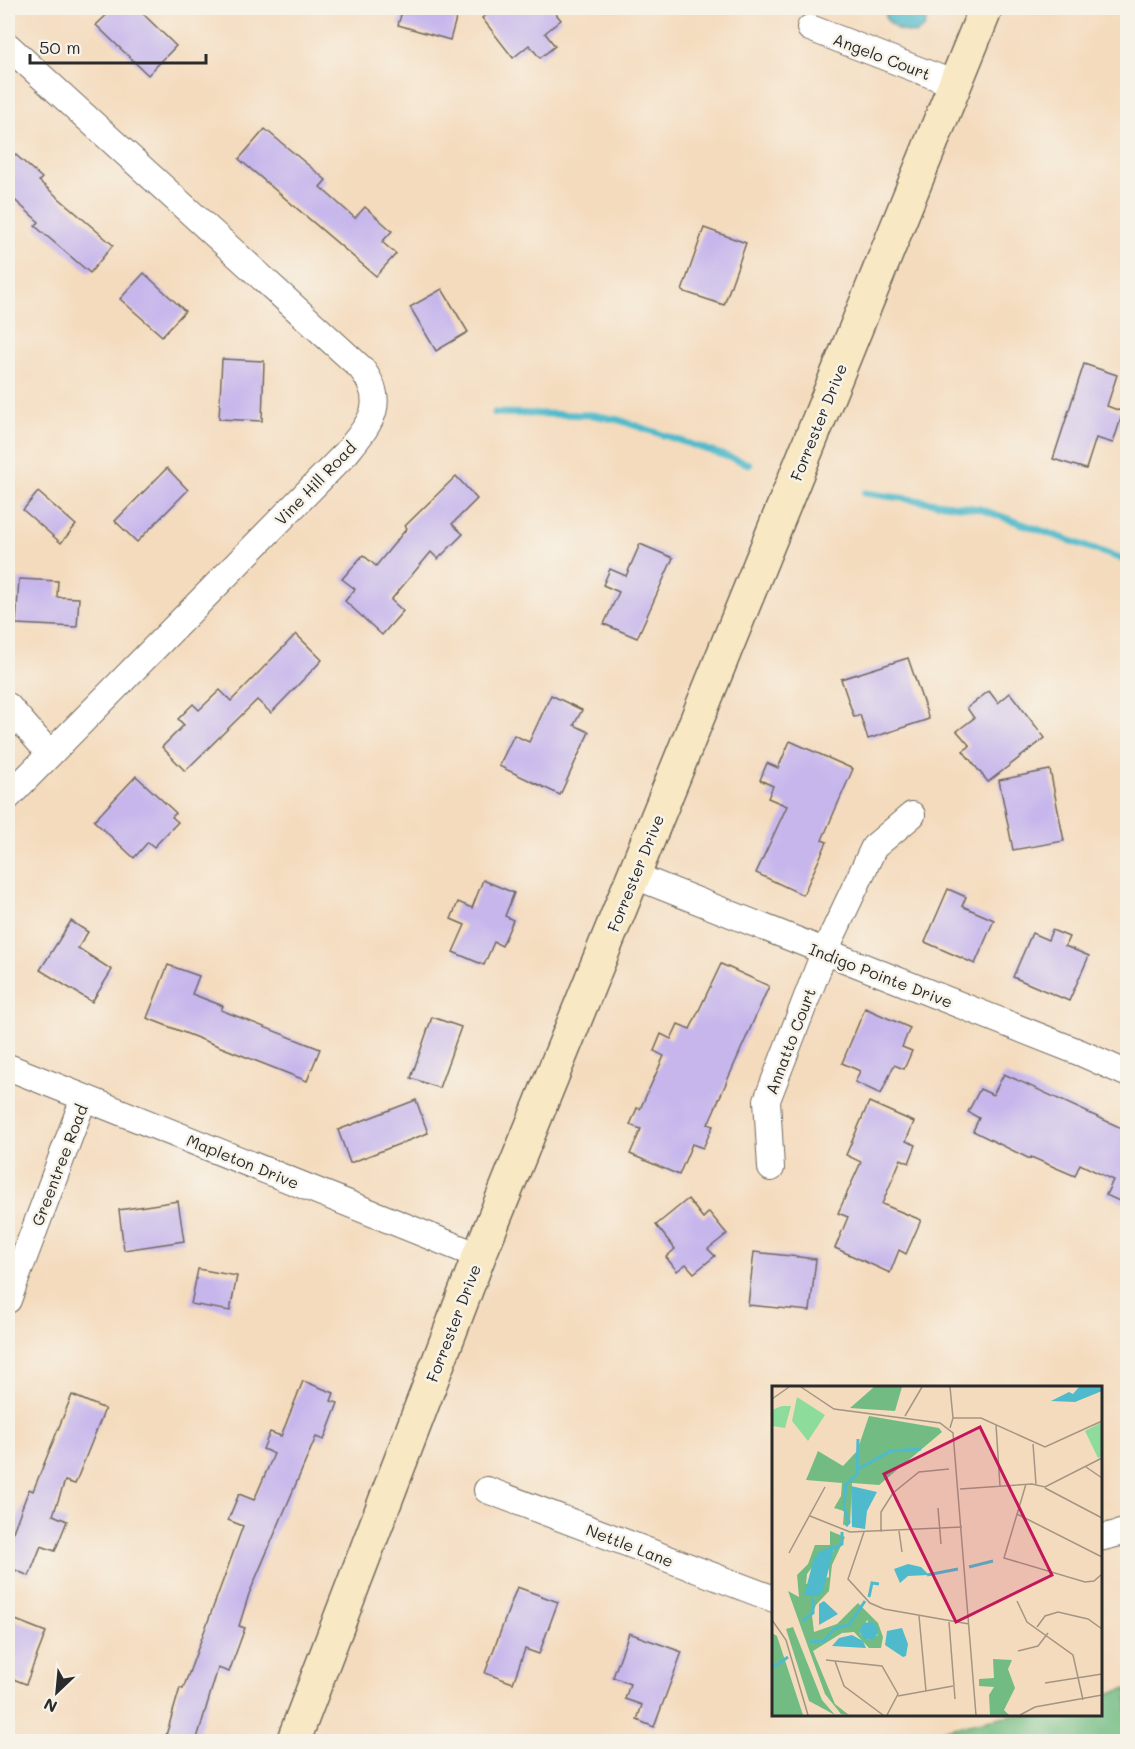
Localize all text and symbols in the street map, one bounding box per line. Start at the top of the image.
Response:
scale bar [30,27,206,65]
street label: Angelo Court [830,28,934,84]
text: 50 m [39,35,81,59]
street label: Forrester Drive [785,360,851,484]
street label: Vine Hill Road [270,437,360,529]
street label: Forrester Drive [602,811,668,935]
street label: Indigo Pointe Drive [806,938,956,1012]
street label: Annatto Court [760,985,820,1097]
street label: Greentree Road [26,1101,92,1229]
street label: Mapleton Drive [184,1129,302,1193]
street label: Forrester Drive [421,1261,485,1385]
inset map [772,1386,1102,1716]
street label: Nettle Lane [583,1519,677,1571]
north arrow [27,1662,87,1722]
text: N [40,1694,60,1718]

